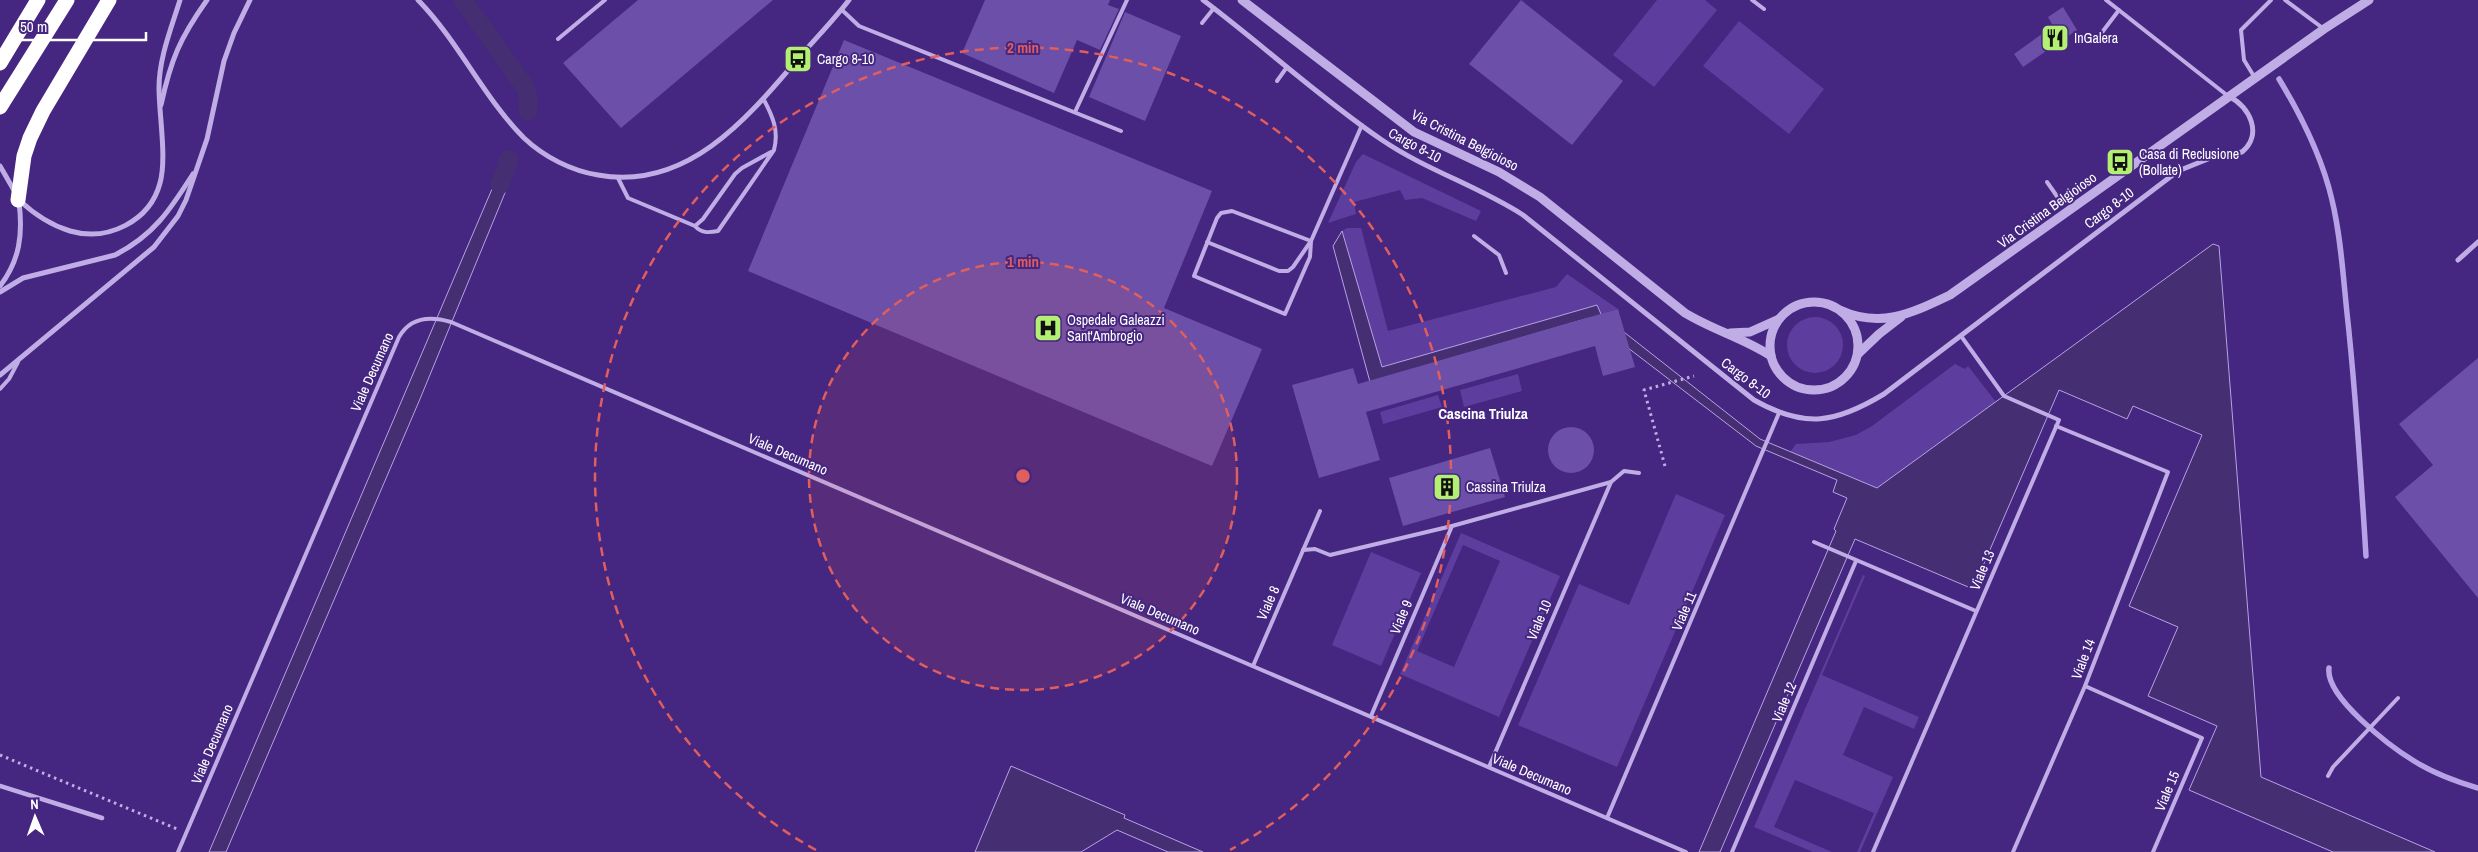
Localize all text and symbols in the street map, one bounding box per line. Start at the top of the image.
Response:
scale bar [12,10,146,42]
text: 50 m [20,16,47,37]
restaurant icon: InGalera [2040,23,2070,53]
place label: InGalera [2074,29,2119,47]
text: 2 min [1007,37,1039,58]
bus stop icon: Cargo 8-10 [783,44,813,74]
place label: Cargo 8-10 [817,50,874,68]
street label: Via Cristina Belgioioso [1408,105,1522,175]
street label: Cargo 8-10 [1385,124,1445,166]
place label: Casa di Reclusione (Bollate) [2139,145,2239,179]
bus stop icon: Casa di Reclusione (Bollate) [2105,147,2135,177]
street label: Via Cristina Belgioioso [1994,168,2100,252]
street label: Cargo 8-10 [2081,184,2137,232]
text: 1 min [1007,251,1039,272]
place label: Ospedale Galeazzi Sant'Ambrogio [1067,311,1165,345]
hospital icon: Ospedale Galeazzi Sant'Ambrogio [1033,313,1063,343]
street label: Viale Decumano [347,330,397,414]
street label: Cargo 8-10 [1718,354,1774,402]
district label: Cascina Triulza [1438,403,1528,424]
street label: Viale Decumano [746,429,830,479]
centre of rings [1014,467,1032,485]
building icon: Cassina Triulza [1432,472,1462,502]
place label: Cassina Triulza [1466,478,1546,496]
street label: Viale 13 [1966,547,1998,593]
street label: Viale 8 [1253,583,1283,623]
street label: Viale 11 [1668,588,1701,633]
street label: Viale Decumano [1118,589,1202,639]
street label: Viale 9 [1386,597,1416,637]
street label: Viale 10 [1523,597,1555,643]
street label: Viale 14 [2067,636,2099,682]
street label: Viale 12 [1768,679,1800,725]
street label: Viale Decumano [187,702,237,786]
street label: Viale Decumano [1490,749,1574,799]
street label: Viale 15 [2151,768,2183,814]
north arrow [10,792,60,842]
text: N [30,795,39,813]

